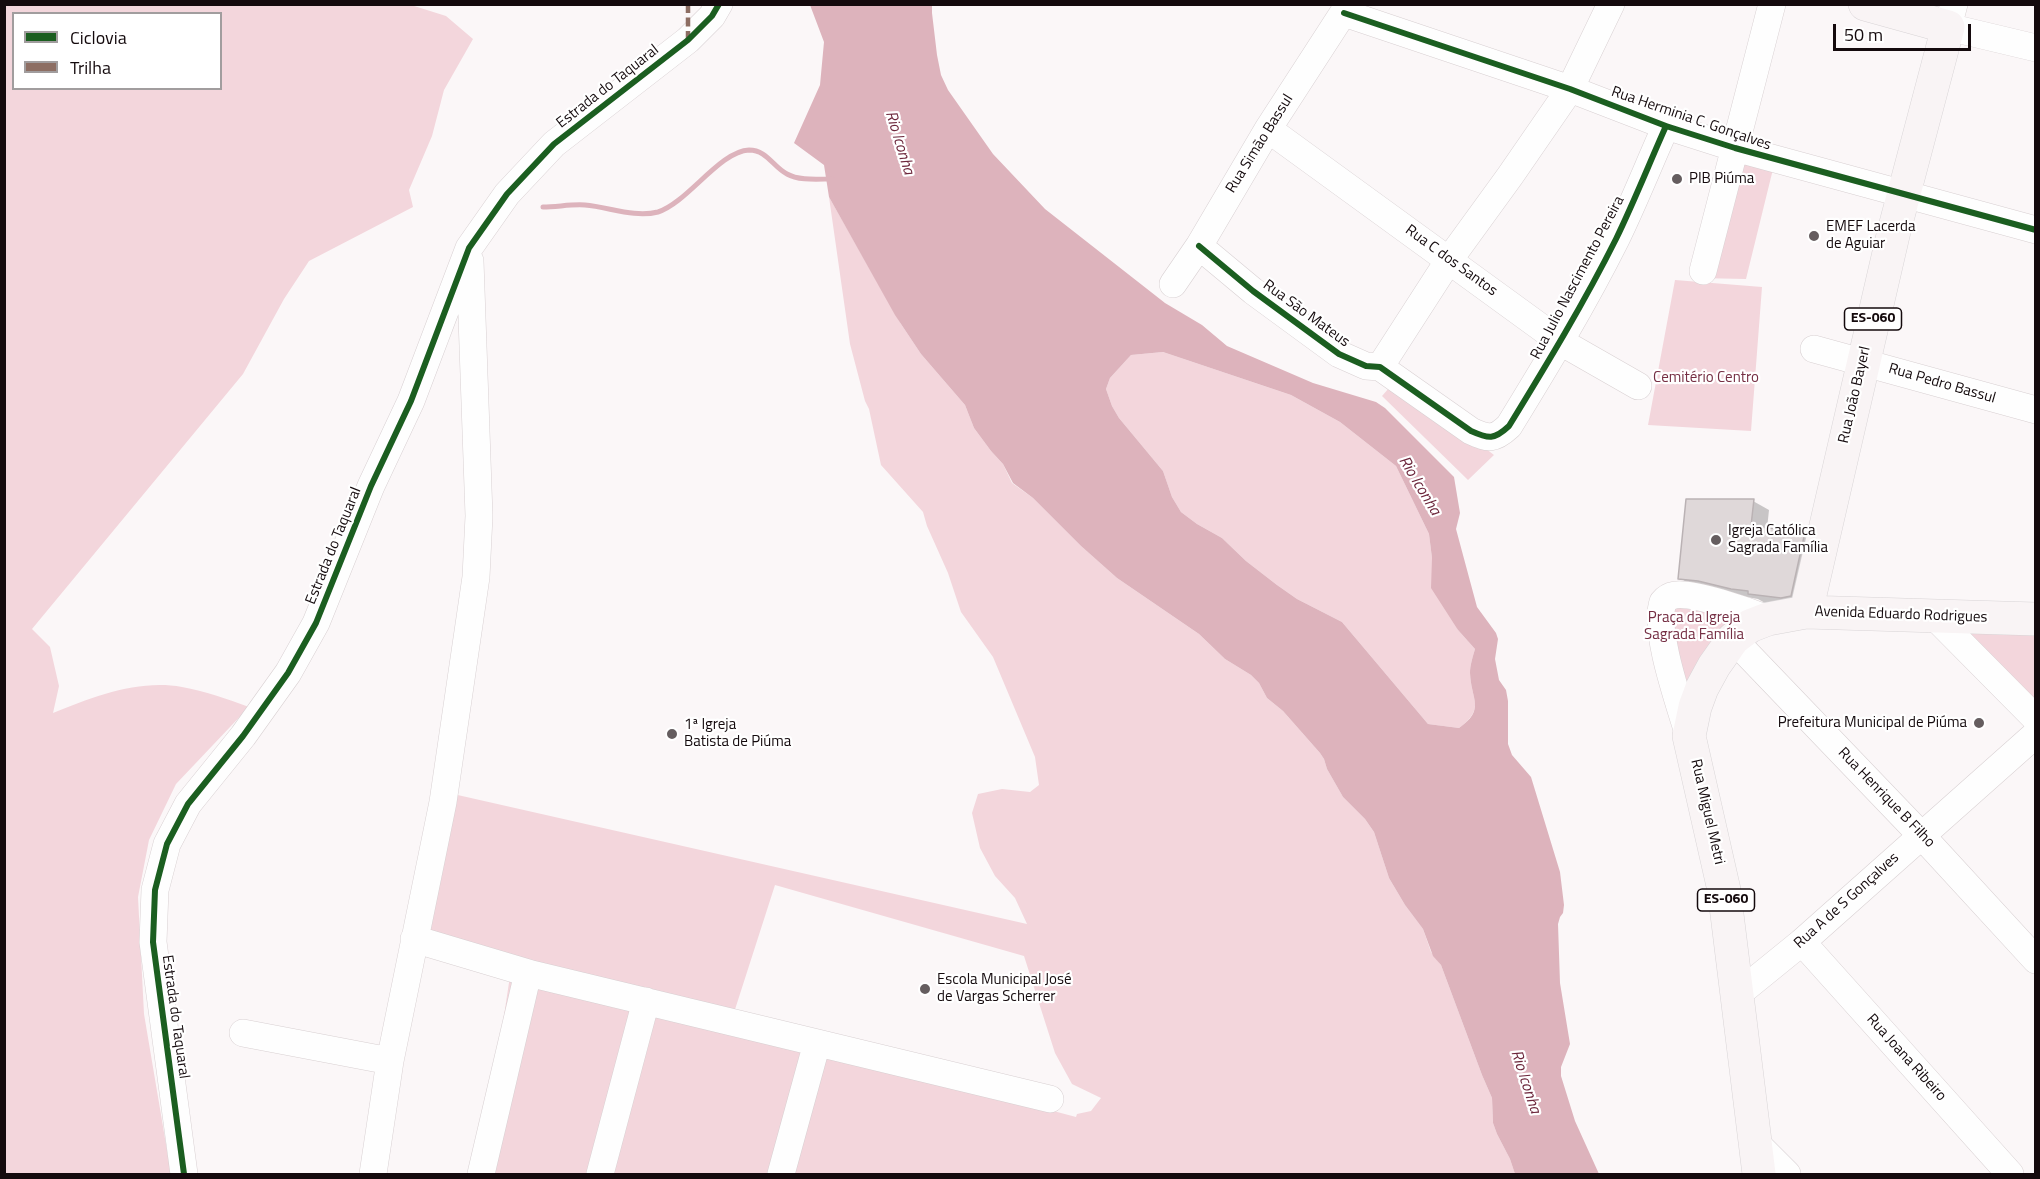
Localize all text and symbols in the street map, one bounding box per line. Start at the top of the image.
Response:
legend [12,12,222,90]
scale bar [1836,12,1974,50]
text: 50 m [1844,21,1883,48]
text: Ciclovia [70,24,127,51]
street label: Estrada do Taquaral [553,42,663,132]
text: Trilha [70,54,111,81]
street label: Rua Herminia C. Gonçalves [1609,83,1773,155]
street label: Rua Simão Bassul [1222,91,1298,197]
water label: Rio Iconha [880,109,918,177]
place label: PIB Piúma [1689,170,1754,188]
marker: PIB Piúma [1670,172,1684,186]
street label: Rua Julio Nascimento Pereira [1527,193,1629,363]
place label: EMEF Lacerda de Aguiar [1826,218,1916,253]
street label: Rua C dos Santos [1401,222,1501,300]
marker: EMEF Lacerda de Aguiar [1807,229,1821,243]
street label: Rua São Mateus [1259,277,1353,351]
road number: ES-060 [1844,308,1902,330]
street label: Rua João Bayerl [1835,345,1875,445]
street label: Rua Pedro Bassul [1886,360,1998,408]
park label: Cemitério Centro [1653,369,1759,387]
water label: Rio Iconha [1394,453,1444,519]
street label: Estrada do Taquaral [302,485,366,607]
place label: Igreja Católica Sagrada Família [1728,522,1828,557]
marker: Igreja Católica Sagrada Família [1709,533,1723,547]
street label: Avenida Eduardo Rodrigues [1814,603,1988,627]
park label: Praça da Igreja Sagrada Família [1644,609,1744,644]
place label: Prefeitura Municipal de Piúma [1778,714,1967,732]
place label: 1ª Igreja Batista de Piúma [684,716,791,751]
marker: Prefeitura Municipal de Piúma [1972,716,1986,730]
marker: 1ª Igreja Batista de Piúma [665,727,679,741]
street label: Rua Henrique B Filho [1834,744,1938,852]
street label: Rua Miguel Metri [1686,758,1728,866]
street label: Rua A de S Gonçalves [1791,849,1903,953]
road number: ES-060 [1698,889,1754,911]
street label: Estrada do Taquaral [157,954,193,1080]
place label: Escola Municipal José de Vargas Scherrer [937,971,1072,1006]
marker: Escola Municipal José de Vargas Scherrer [918,982,932,996]
street label: Rua Joana Ribeiro [1862,1011,1950,1105]
water label: Rio Iconha [1506,1048,1544,1116]

